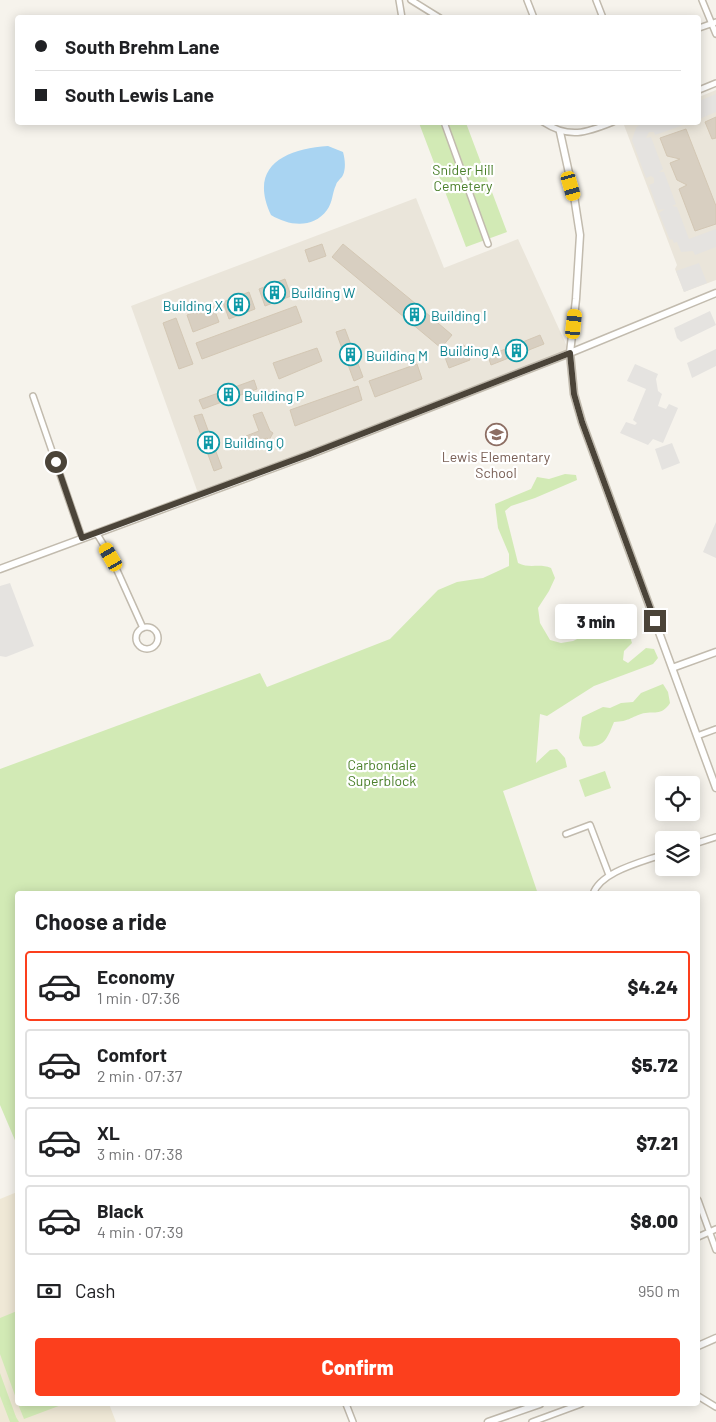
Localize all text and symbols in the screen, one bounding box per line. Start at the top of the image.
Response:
text: South Brehm Lane [65,35,220,58]
text: South Lewis Lane [65,83,214,106]
park label: Snider Hill Cemetery [432,161,494,194]
car [559,170,582,202]
building icon: Building W [263,280,287,304]
place label: Building W [291,284,355,301]
building icon: Building X [227,293,251,317]
place label: Building X [163,297,223,314]
building icon: Building I [403,303,427,327]
place label: Building I [431,307,487,324]
car [564,308,583,340]
building icon: Building A [504,338,528,362]
place label: Building A [440,342,500,359]
building icon: Building M [338,343,362,367]
place label: Building M [366,347,428,364]
building icon: Building P [216,383,240,407]
place label: Building P [244,387,304,404]
school or university icon: Lewis Elementary School [484,422,508,446]
building icon: Building Q [196,430,220,454]
place label: Building Q [224,434,284,451]
place label: Lewis Elementary School [442,448,551,481]
route start [45,451,67,473]
car [97,540,124,574]
callout: 3 min [555,604,638,638]
route end [644,610,666,632]
text: 3 min [577,612,615,631]
park label: Carbondale Superblock [348,756,416,789]
map controls [655,776,700,876]
button: locate [655,776,700,821]
button: layers [655,831,700,876]
text: Choose a ride [35,908,167,934]
icon: car [37,964,82,1009]
text: Economy [97,965,175,988]
text: $4.24 [627,975,678,998]
text: 1 min · 07:36 [97,988,180,1007]
icon: car [37,1042,82,1087]
text: Comfort [97,1043,167,1066]
text: $5.72 [631,1053,678,1076]
text: 2 min · 07:37 [97,1066,182,1085]
icon: car [37,1120,82,1165]
text: XL [97,1121,120,1144]
text: $7.21 [636,1131,678,1154]
text: 3 min · 07:38 [97,1144,183,1163]
icon: car [37,1198,82,1243]
text: Black [97,1199,144,1222]
text: $8.00 [630,1209,678,1232]
text: 4 min · 07:39 [97,1222,183,1241]
icon: cash [35,1277,63,1305]
text: Cash [75,1279,116,1302]
text: 950 m [638,1281,680,1300]
button: Confirm [35,1338,680,1396]

